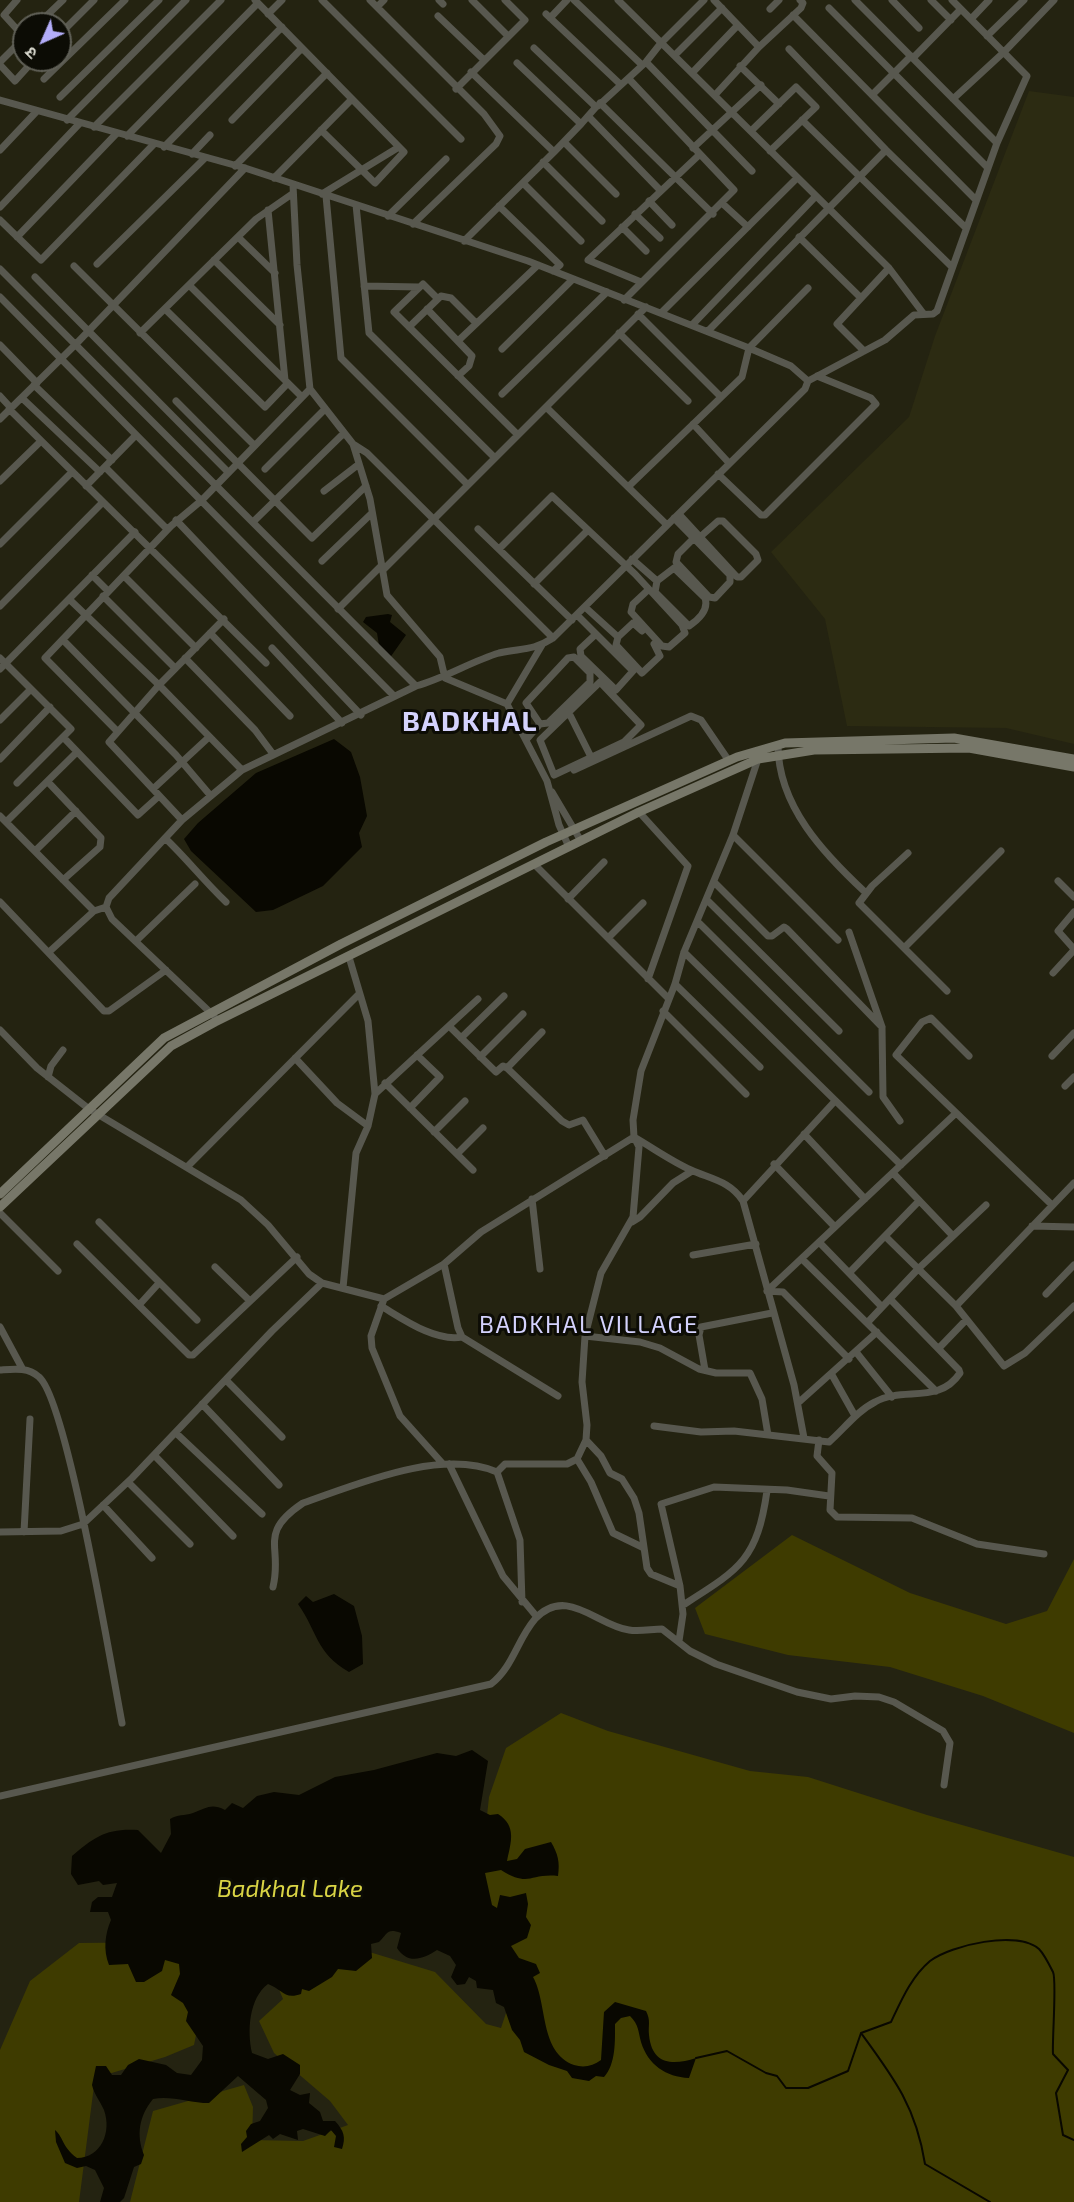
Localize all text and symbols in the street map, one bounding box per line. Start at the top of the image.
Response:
north arrow [12,12,72,72]
text: उ [20,44,40,64]
district label: BADKHAL [402,705,538,739]
district label: BADKHAL VILLAGE [479,1311,699,1339]
water label: Badkhal Lake [217,1875,363,1903]

